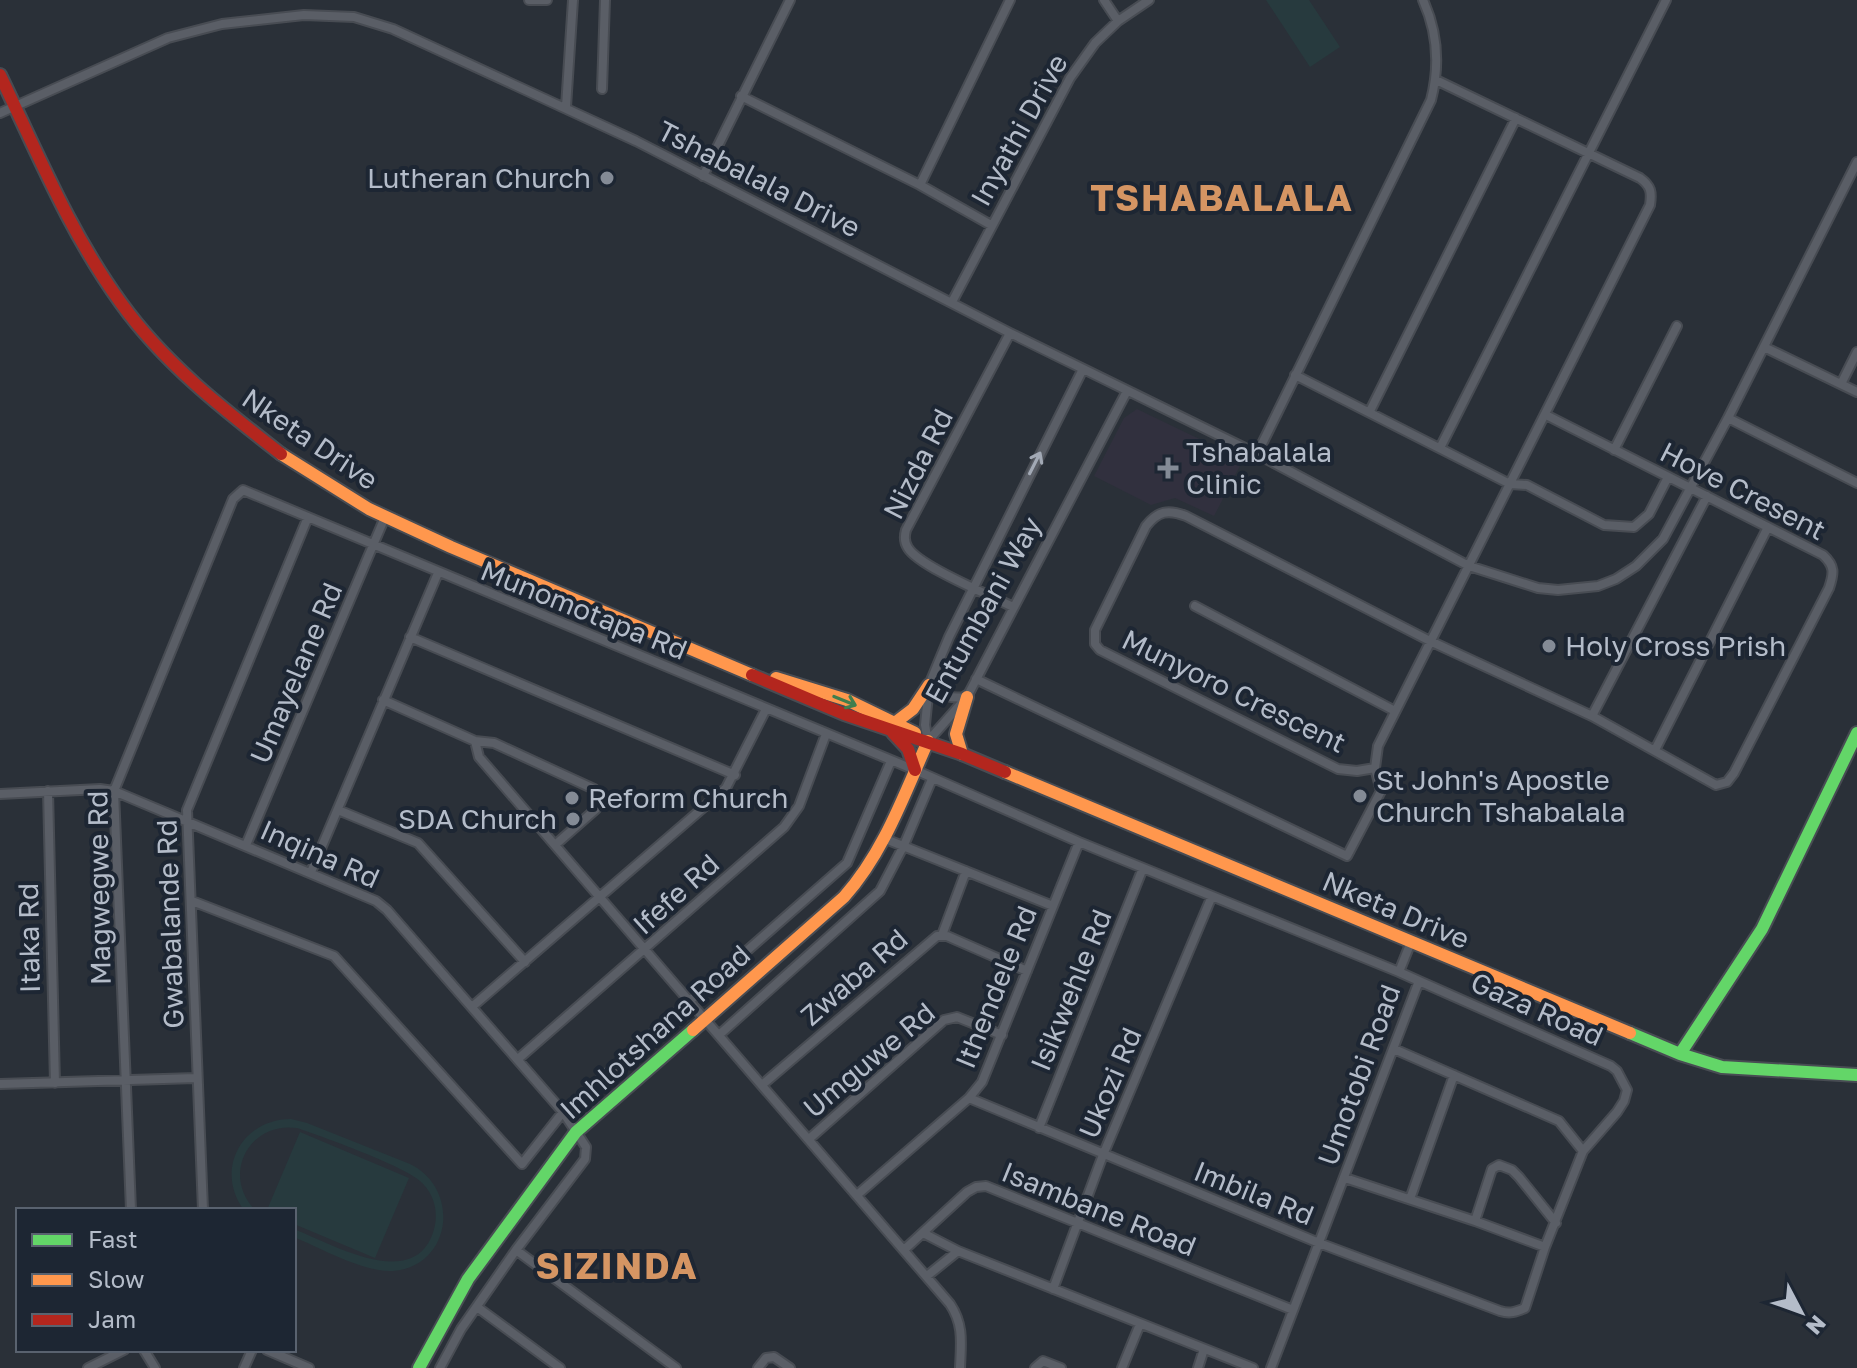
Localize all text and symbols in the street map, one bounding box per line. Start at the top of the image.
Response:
street label: Inyathi Drive [963,48,1074,211]
street label: Tshabalala Drive [653,113,866,244]
place label: Lutheran Church [367,161,591,194]
marker: Lutheran Church [598,169,616,187]
district label: TSHABALALA [1090,176,1354,219]
street label: Nketa Drive [236,381,384,496]
street label: Nizda Rd [876,403,959,524]
place label: Tshabalala Clinic [1186,435,1332,500]
street label: Hove Cresent [1655,435,1831,546]
one-way arrow [1028,452,1043,476]
marker: Tshabalala Clinic [1157,457,1179,479]
street label: Entumbani Way [918,510,1048,709]
street label: Munomotapa Rd [476,553,692,666]
street label: Umayelane Rd [243,578,348,768]
street label: Munyoro Crescent [1117,622,1351,759]
place label: Holy Cross Prish [1565,629,1786,662]
marker: Holy Cross Prish [1540,637,1558,655]
one-way arrow [832,694,857,709]
place label: St John's Apostle Church Tshabalala [1376,763,1625,828]
place label: Reform Church [588,781,788,814]
marker: St John's Apostle Church Tshabalala [1351,787,1369,805]
marker: Reform Church [563,789,581,807]
street label: Magwegwe Rd [80,790,117,986]
place label: SDA Church [398,802,557,835]
marker: SDA Church [564,810,582,828]
street label: Inqina Rd [256,813,385,894]
street label: Gwabalande Rd [149,819,190,1029]
street label: Ifefe Rd [626,847,725,941]
street label: Nketa Drive [1318,864,1475,955]
street label: Itaka Rd [11,883,46,993]
street label: Ithendele Rd [948,901,1043,1073]
street label: Isikwehle Rd [1023,904,1118,1075]
street label: Zwaba Rd [794,921,914,1032]
street label: Imhlotshana Road [553,938,756,1126]
street label: Gaza Road [1466,965,1608,1052]
street label: Umotobi Road [1310,980,1407,1170]
street label: Umguwe Rd [796,995,941,1124]
street label: Ukozi Rd [1071,1022,1148,1143]
street label: Imbila Rd [1190,1154,1319,1231]
street label: Isambane Road [997,1155,1201,1262]
legend [16,1208,296,1352]
text: Fast [88,1224,138,1253]
district label: SIZINDA [535,1244,699,1287]
text: Slow [88,1264,144,1293]
north arrow [1761,1272,1841,1352]
text: Jam [88,1304,136,1333]
text: N [1801,1310,1832,1341]

